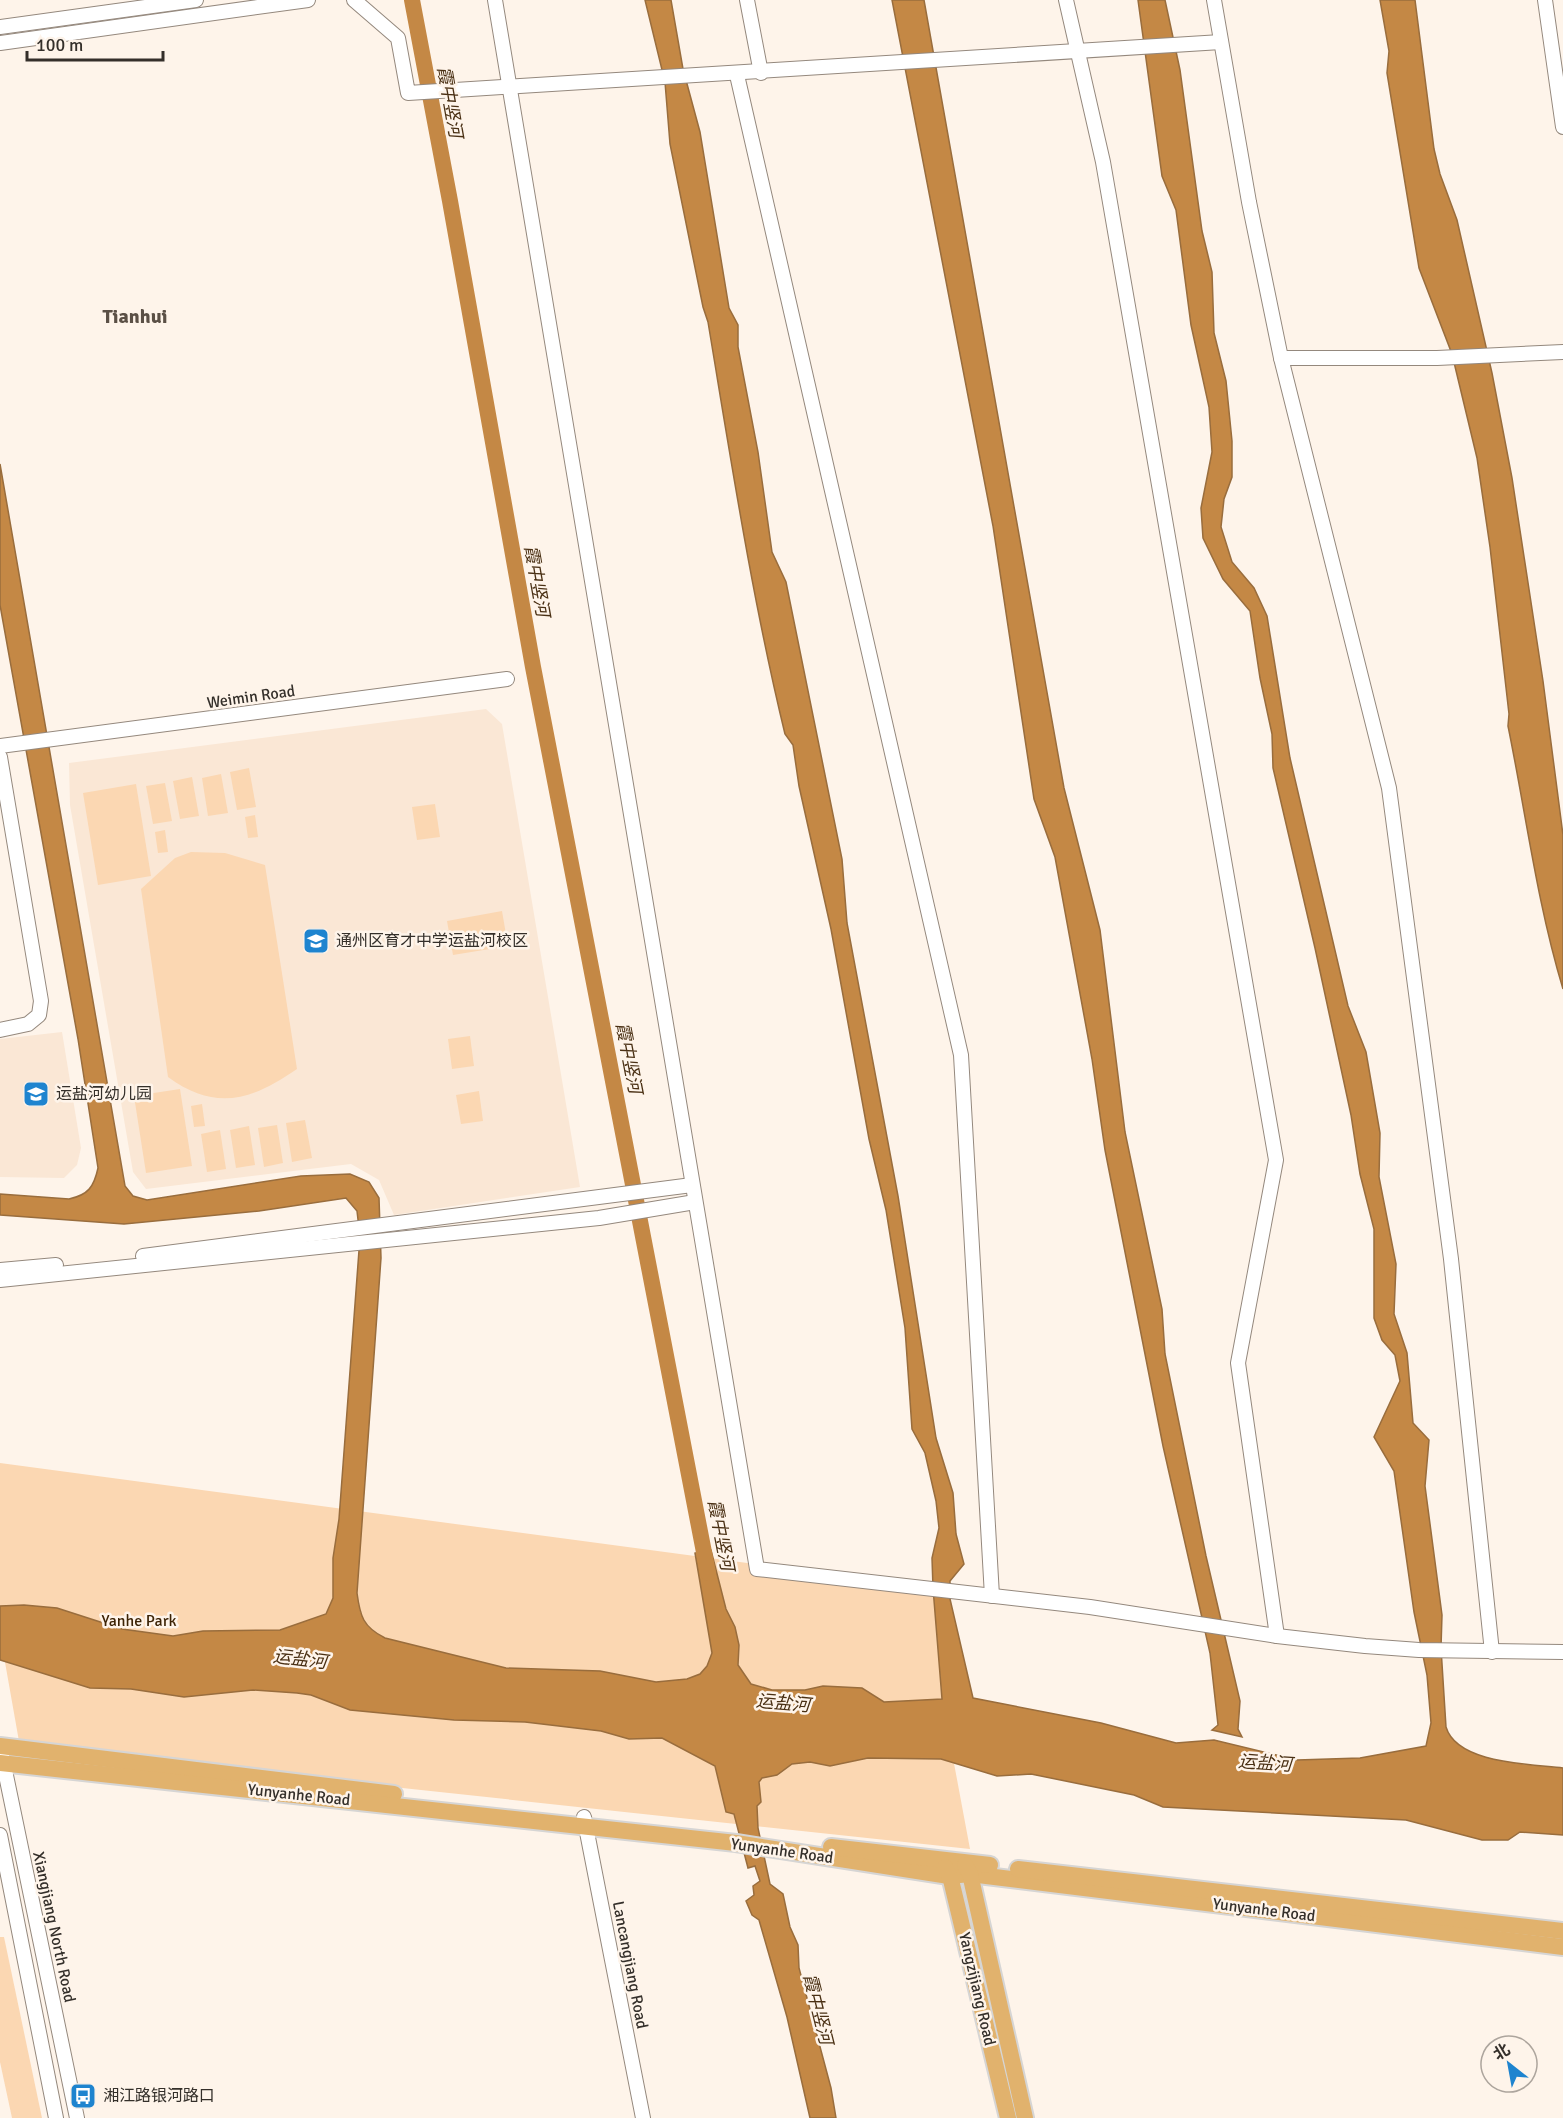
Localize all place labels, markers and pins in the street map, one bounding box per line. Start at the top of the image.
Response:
school or university icon: 通州区育才中学运盐河校区 [301,926,331,956]
place label: 通州区育才中学运盐河校区 [336,931,528,951]
school or university icon: 运盐河幼儿园 [21,1079,51,1109]
place label: 运盐河幼儿园 [56,1084,152,1104]
bus stop icon: 湘江路银河路口 [68,2081,98,2111]
place label: 湘江路银河路口 [103,2086,215,2106]

